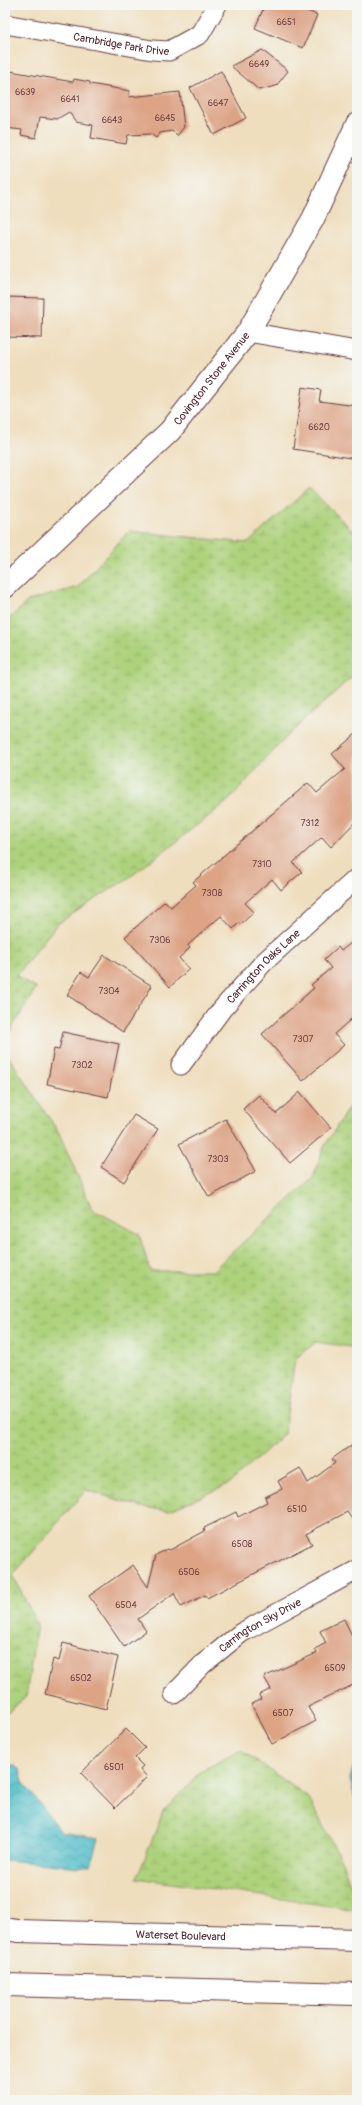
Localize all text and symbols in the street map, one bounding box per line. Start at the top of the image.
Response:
house number: 6651 [277,17,295,28]
street label: Cambridge Park Drive [72,30,170,58]
house number: 6649 [249,59,270,70]
house number: 6639 [15,87,35,98]
house number: 6641 [60,94,80,105]
house number: 6647 [208,98,228,109]
house number: 6645 [155,113,175,124]
house number: 6643 [102,115,122,126]
street label: Covington Stone Avenue [171,329,253,428]
house number: 6620 [308,422,330,433]
house number: 7312 [301,818,319,829]
house number: 7310 [252,859,272,870]
house number: 7308 [202,888,223,899]
street label: Carrington Oaks Lane [224,926,303,1006]
house number: 7306 [149,935,171,946]
house number: 7304 [98,986,120,997]
house number: 7307 [293,1034,314,1045]
house number: 7302 [72,1060,92,1071]
house number: 7303 [208,1154,228,1165]
house number: 6510 [287,1504,307,1515]
house number: 6508 [232,1539,253,1550]
house number: 6506 [178,1567,200,1578]
street label: Carrington Sky Drive [216,1595,304,1655]
house number: 6504 [115,1600,138,1611]
house number: 6509 [325,1663,346,1674]
house number: 6502 [70,1673,92,1684]
house number: 6507 [272,1708,294,1719]
house number: 6501 [104,1762,124,1773]
street label: Waterset Boulevard [136,1928,226,1944]

